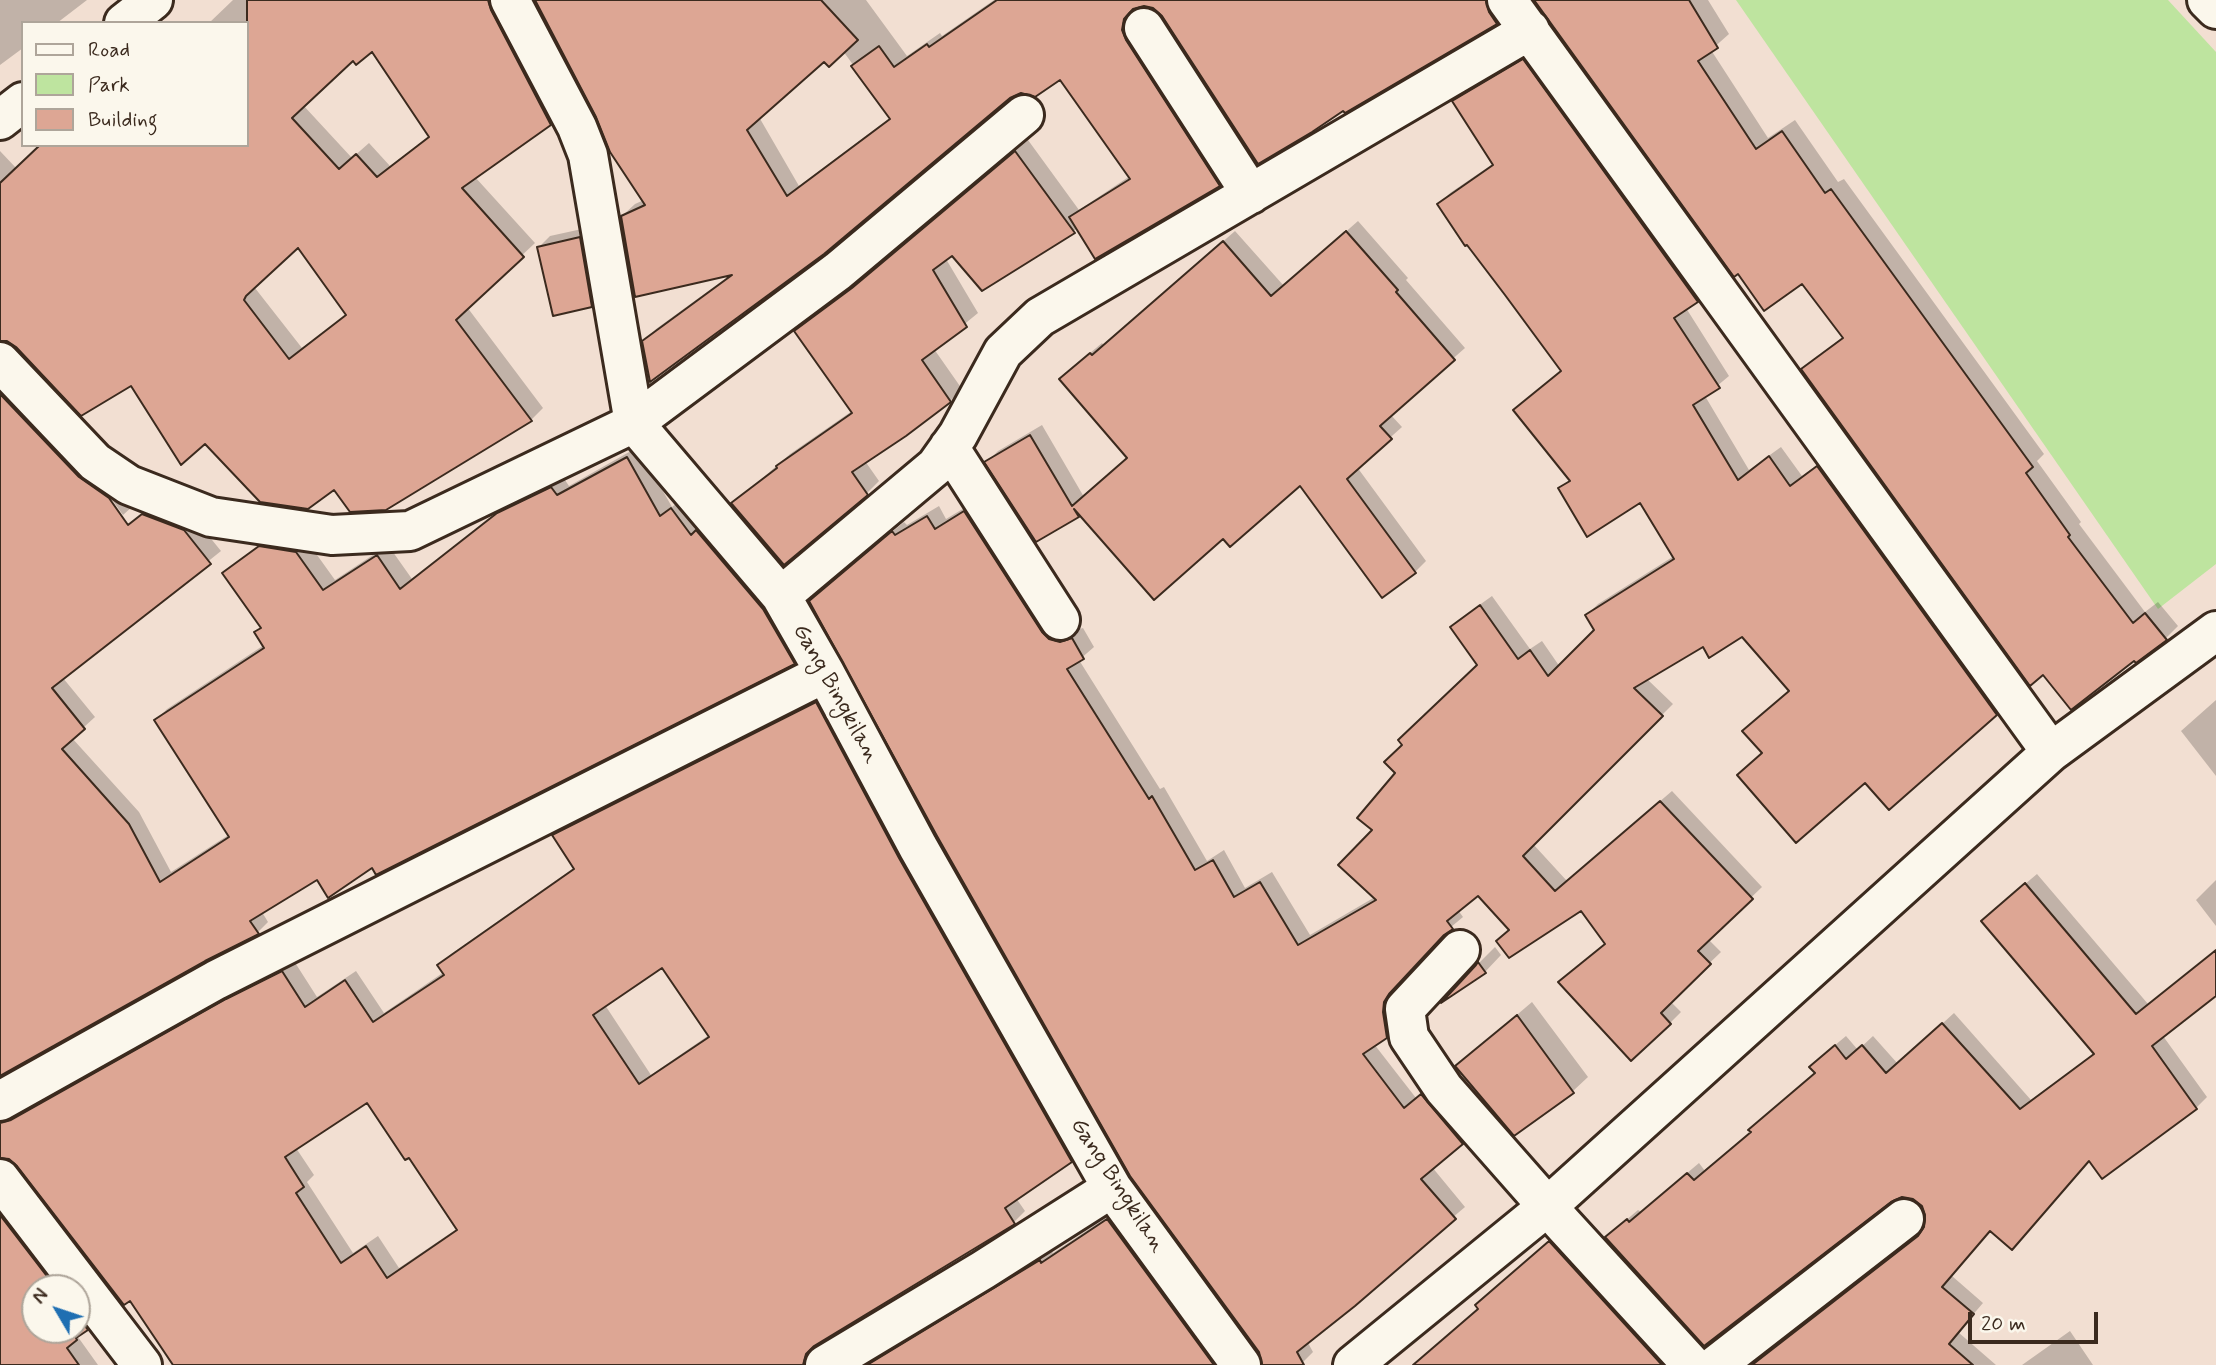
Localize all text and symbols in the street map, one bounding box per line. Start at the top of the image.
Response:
legend [21,21,248,147]
text: Road [88,36,130,64]
text: Park [88,71,130,99]
text: Building [88,106,158,134]
street label: Gang Bingkilan [785,620,885,768]
street label: Gang Bingkilan [1063,1114,1171,1258]
north arrow [21,1274,91,1344]
text: N [27,1284,55,1310]
scale bar [1971,1298,2100,1342]
text: 20 m [1981,1310,2026,1338]

